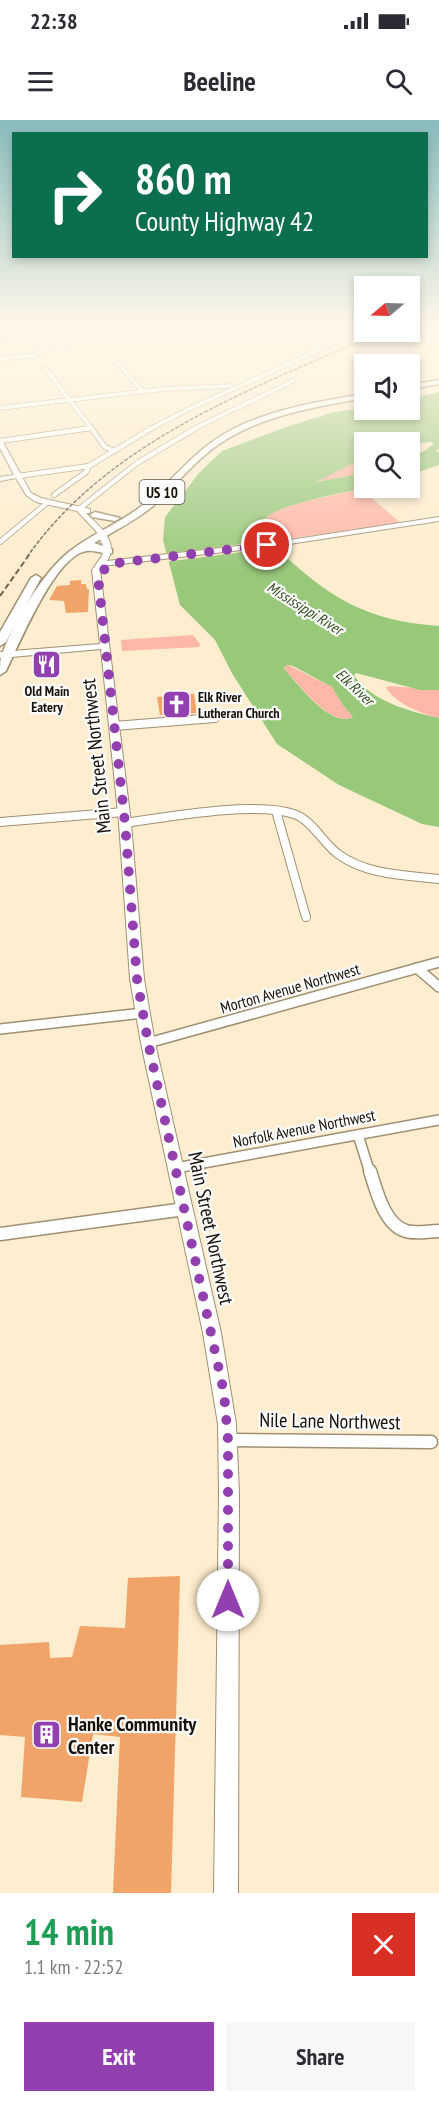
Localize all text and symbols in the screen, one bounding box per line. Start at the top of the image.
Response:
text: 22:38 [30,7,78,35]
text: Beeline [183,64,256,98]
icon: menu [24,65,57,98]
icon: search [382,65,415,98]
text: 860 m [135,151,232,206]
icon: right [36,156,114,234]
text: County Highway 42 [135,204,314,238]
north arrow [354,276,420,342]
map controls [354,276,420,498]
button: sound [354,354,420,420]
button: search [354,432,420,498]
road number: US 10 [140,480,184,504]
pin [241,519,292,570]
icon: arrive [250,528,283,561]
water label: Mississippi River [264,577,348,640]
restaurant icon: Old Main Eatery [31,648,63,680]
water label: Elk River [332,665,379,711]
street label: Main Street Northwest [75,677,117,835]
place label: Old Main Eatery [25,682,69,716]
place label: Elk River Lutheran Church [198,688,280,722]
church icon: Elk River Lutheran Church [161,689,193,721]
street label: Morton Avenue Northwest [218,958,363,1018]
street label: Norfolk Avenue Northwest [231,1104,377,1152]
street label: Main Street Northwest [182,1149,240,1307]
street label: Nile Lane Northwest [259,1407,401,1435]
position arrow [196,1568,260,1632]
place label: Hanke Community Center [68,1711,197,1760]
building icon: Hanke Community Center [31,1719,63,1751]
text: 14 min [24,1908,114,1955]
button: close [352,1913,415,1976]
text: 1.1 km · 22:52 [24,1954,123,1980]
button: Exit [24,2022,214,2091]
button: Share [226,2022,415,2091]

